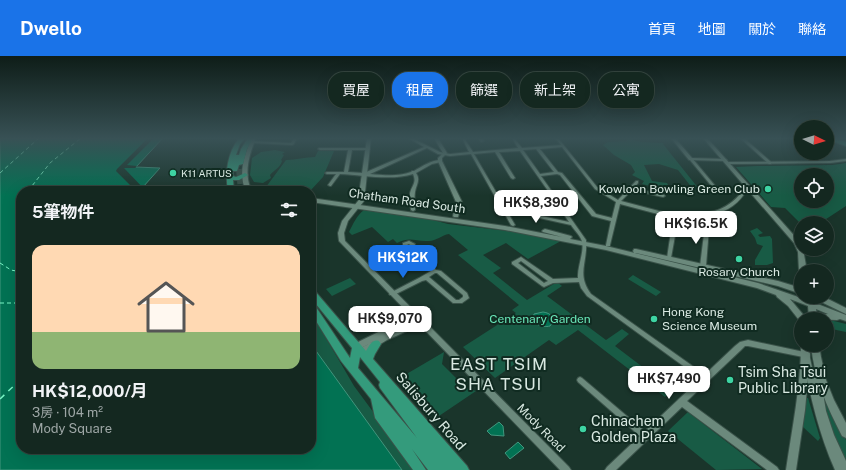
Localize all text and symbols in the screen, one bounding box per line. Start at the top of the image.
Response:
text: Dwello [20,17,82,39]
text: 首頁 [648,21,676,37]
text: 地圖 [698,21,726,37]
text: 關於 [748,21,776,37]
text: 聯絡 [798,21,826,37]
chip: 買屋 [328,72,384,108]
chip: 租屋 [392,72,448,108]
chip: 篩選 [456,72,512,108]
chip: 新上架 [520,72,590,108]
chip: 公寓 [598,72,654,108]
north arrow [794,120,834,160]
map controls [794,120,834,352]
place label: K11 ARTUS [181,167,232,179]
marker: K11 ARTUS [168,168,178,178]
button: locate [794,168,834,208]
place label: Kowloon Bowling Green Club [599,182,760,196]
marker: Kowloon Bowling Green Club [763,184,773,194]
street label: Chatham Road South [348,186,466,216]
pin: HK$8,390 [495,190,577,224]
text: HK$8,390 [503,195,569,210]
icon: filters [278,199,300,221]
text: 5筆物件 [32,202,94,222]
pin: HK$16.5K [655,211,737,245]
text: HK$16.5K [664,216,728,231]
button: layers [794,216,834,256]
pin: HK$12K [370,245,436,279]
text: HK$12K [377,250,429,265]
marker: Rosary Church [734,254,744,264]
button: + [794,264,834,304]
place label: Rosary Church [698,265,780,279]
icon: home [130,271,202,343]
place label: Hong Kong Science Museum [662,305,757,333]
pin: HK$9,070 [349,306,431,340]
text: HK$9,070 [358,311,422,326]
park label: Centenary Garden [489,312,591,326]
button: − [794,312,834,352]
marker: Hong Kong Science Museum [649,314,659,324]
district label: EAST TSIM SHA TSUI [450,354,548,394]
place label: Tsim Sha Tsui Public Library [738,364,829,396]
pin: HK$7,490 [628,366,710,400]
street label: Salisbury Road [393,369,469,453]
text: HK$7,490 [637,371,701,386]
marker: Tsim Sha Tsui Public Library [725,375,735,385]
text: HK$12,000/月 [32,381,148,401]
street label: Mody Road [514,401,568,455]
text: 3房 · 104 m² [32,405,103,420]
place label: Chinachem Golden Plaza [591,413,676,445]
text: Mody Square [32,421,112,436]
marker: Chinachem Golden Plaza [578,424,588,434]

